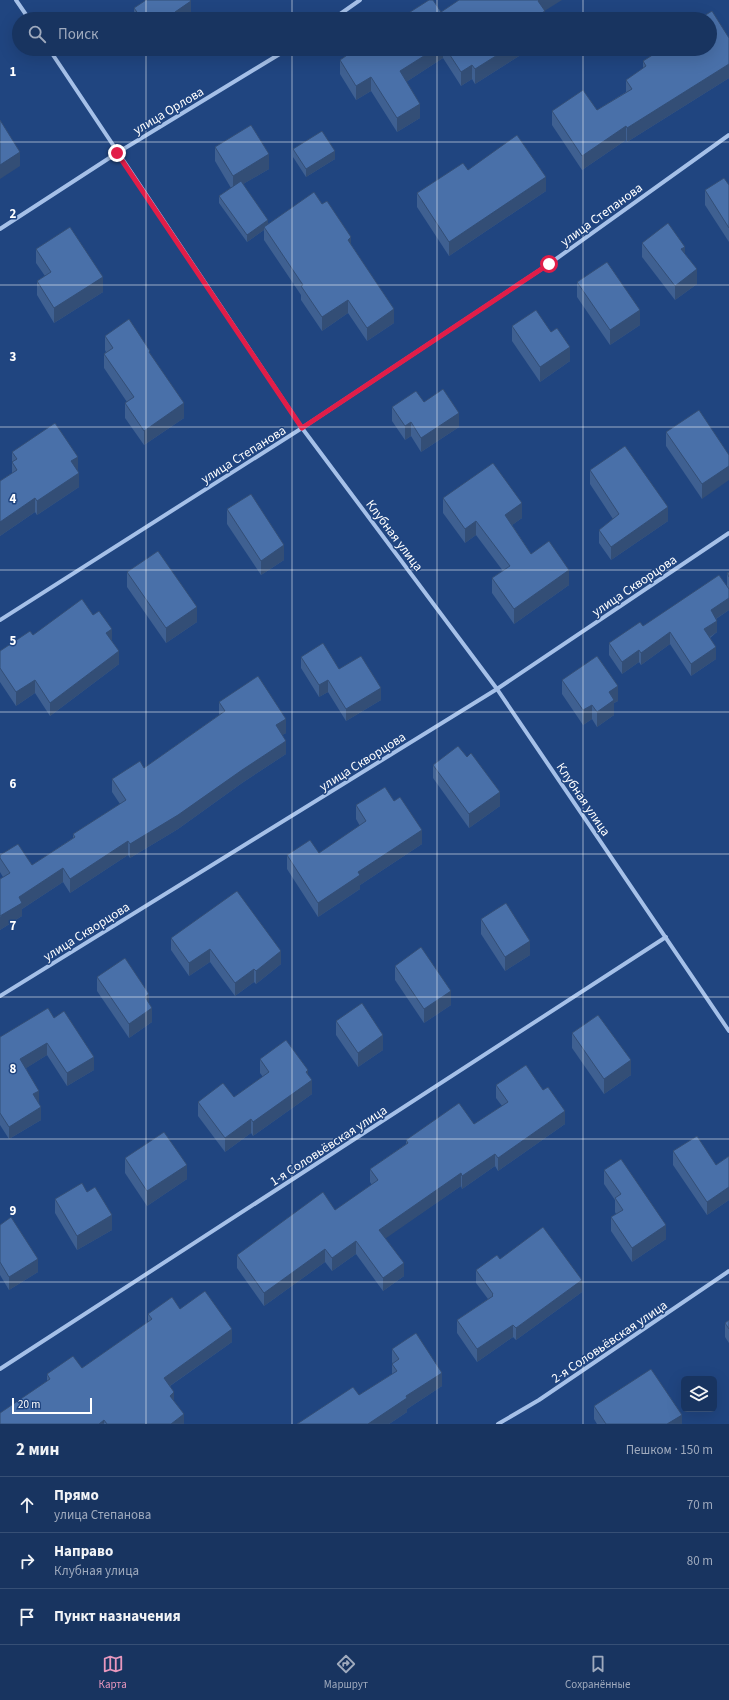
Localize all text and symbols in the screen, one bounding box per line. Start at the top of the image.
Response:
search box [12,12,717,56]
icon: search [26,23,48,45]
text: Поиск [58,24,99,45]
text: 1 [10,63,17,81]
street label: улица Орлова [130,83,207,139]
route end [108,144,126,162]
street label: улица Степанова [557,179,646,251]
text: 2 [10,205,17,223]
route start [540,255,558,273]
text: 3 [10,348,17,366]
street label: улица Степанова [198,421,290,488]
text: 4 [10,490,17,508]
street label: Клубная улица [361,496,427,575]
street label: улица Скворцова [589,551,681,621]
text: 5 [10,632,17,650]
street label: улица Скворцова [316,728,409,796]
street label: Клубная улица [552,759,614,840]
text: 6 [10,775,17,793]
street label: улица Скворцова [40,898,133,966]
text: 7 [10,917,17,935]
text: 8 [10,1060,17,1078]
street label: 1-я Соловьёвская улица [266,1101,391,1191]
text: 9 [10,1202,17,1220]
street label: 2-я Соловьёвская улица [548,1296,671,1387]
map controls [681,1376,717,1412]
button: layers [681,1376,717,1412]
scale bar [12,1396,92,1415]
text: 20 m [18,1397,40,1412]
text: 2 мин [16,1438,59,1462]
text: Пешком · 150 m [626,1441,713,1459]
text: Прямо [54,1485,99,1506]
icon: ahead [16,1494,38,1516]
text: 70 m [687,1496,713,1514]
text: улица Степанова [54,1506,151,1524]
text: Направо [54,1541,113,1562]
icon: right [16,1550,38,1572]
text: 80 m [687,1552,713,1570]
text: Клубная улица [54,1562,139,1580]
icon: arrive [16,1606,38,1628]
text: Пункт назначения [54,1606,181,1627]
tab: Карта [99,1653,127,1692]
tab: Маршрут [324,1653,368,1692]
tab: Сохранённые [565,1653,630,1692]

